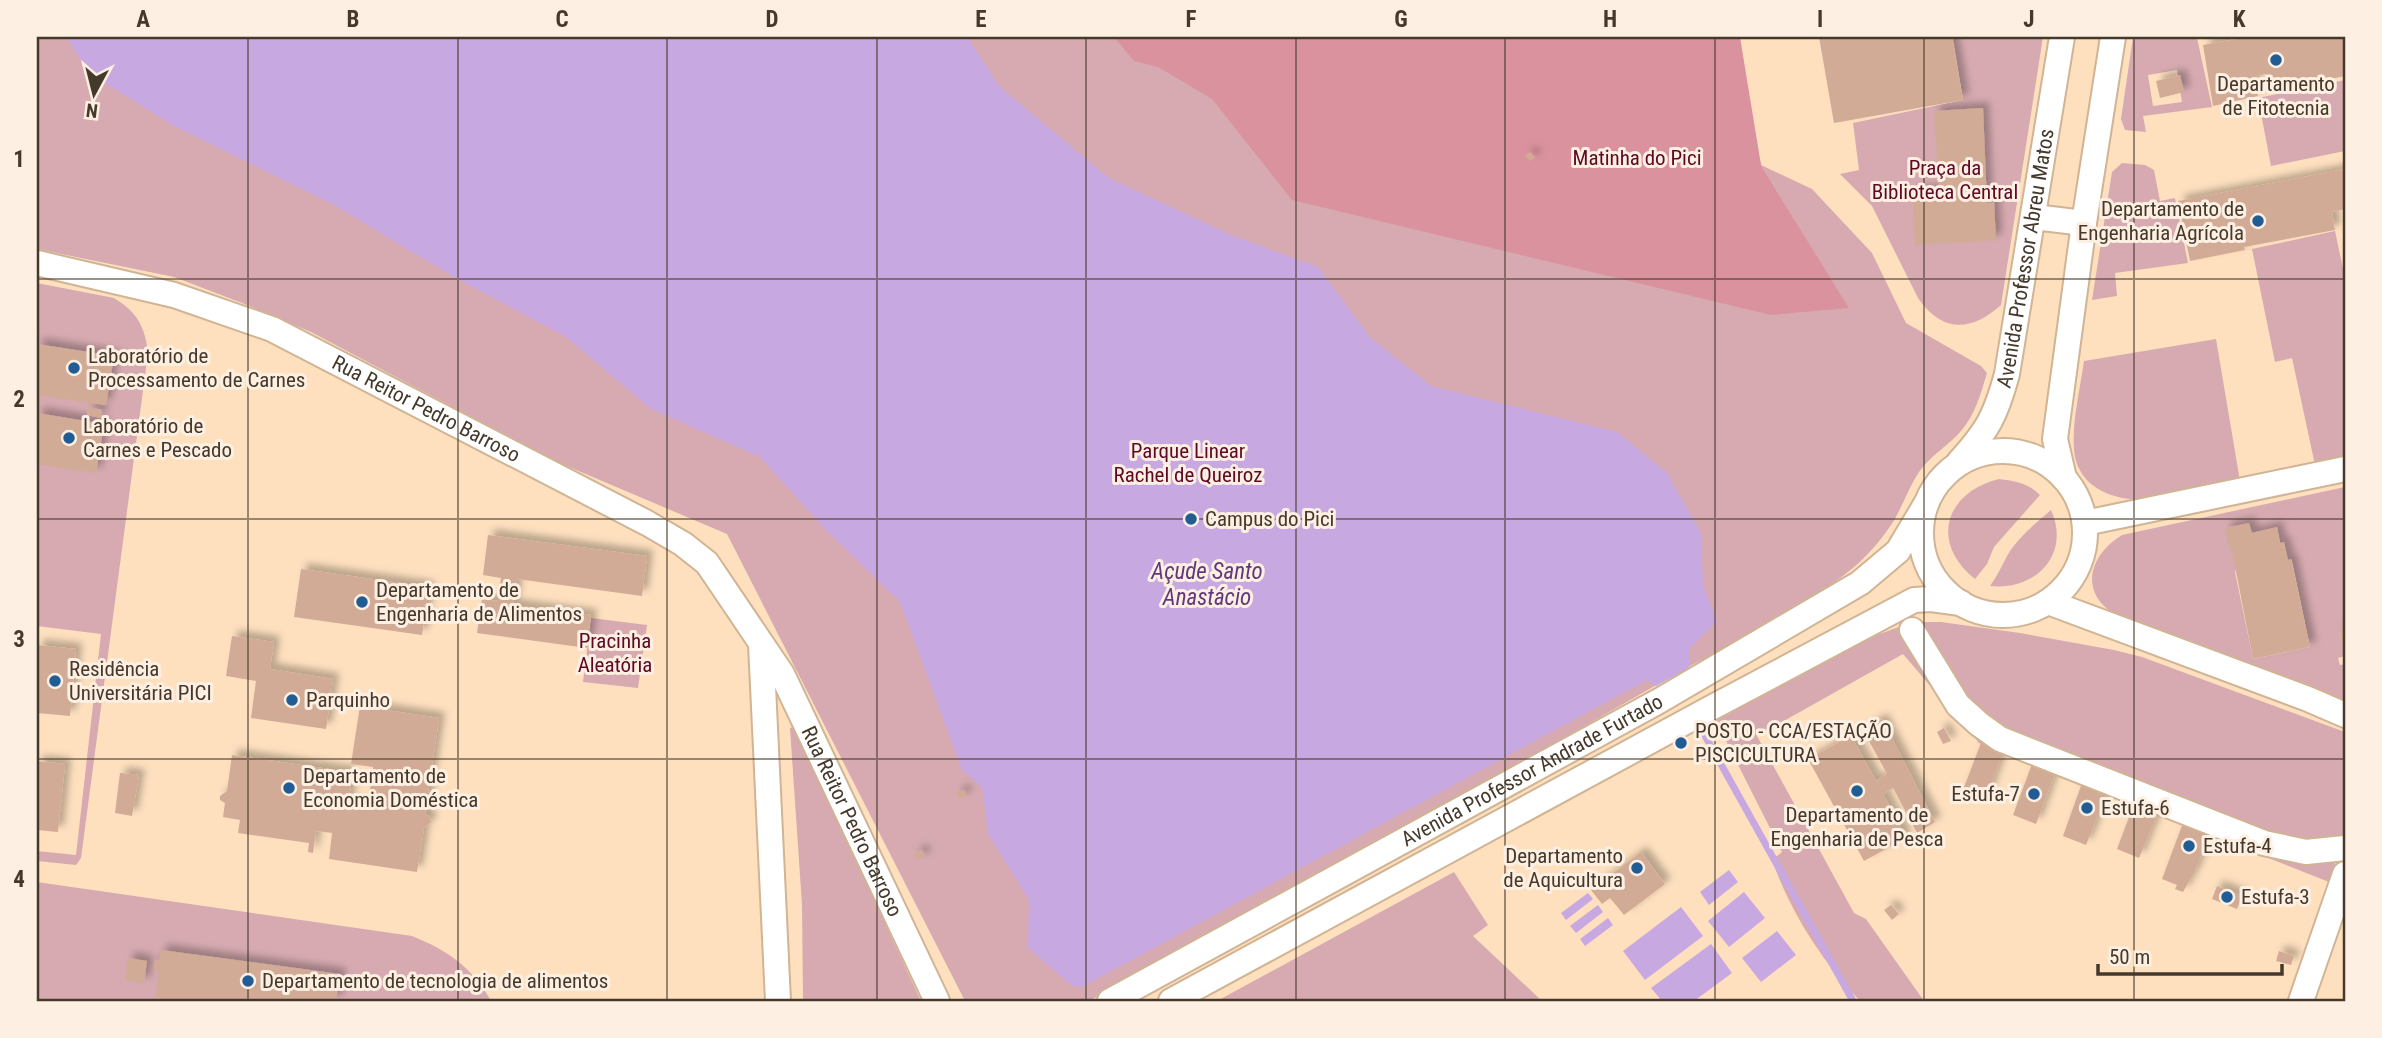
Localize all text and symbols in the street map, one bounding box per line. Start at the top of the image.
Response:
text: A [136,6,150,33]
text: B [347,6,359,33]
text: C [555,6,569,33]
text: D [766,6,779,33]
text: E [975,6,987,33]
text: F [1186,6,1197,33]
text: G [1394,6,1408,33]
text: H [1603,6,1617,33]
text: I [1817,6,1823,33]
text: J [2023,6,2035,33]
text: K [2233,6,2246,33]
marker: Departamento de Fitotecnia [2268,52,2284,68]
north arrow [60,60,130,130]
place label: Departamento de Fitotecnia [2217,72,2335,120]
text: N [85,98,99,123]
street label: Avenida Professor Abreu Matos [1992,127,2059,391]
text: 1 [13,146,25,173]
park label: Matinha do Pici [1573,146,1701,170]
park label: Praça da Biblioteca Central [1872,156,2018,204]
place label: Departamento de Engenharia Agrícola [2078,197,2244,245]
marker: Departamento de Engenharia Agrícola [2250,213,2266,229]
place label: Laboratório de Processamento de Carnes [88,344,305,392]
street label: Rua Reitor Pedro Barroso [328,350,524,467]
marker: Laboratório de Processamento de Carnes [66,360,82,376]
text: 2 [13,386,25,413]
place label: Laboratório de Carnes e Pescado [83,414,232,462]
marker: Laboratório de Carnes e Pescado [61,430,77,446]
park label: Parque Linear Rachel de Queiroz [1114,439,1262,487]
place label: Campus do Pici [1205,507,1334,531]
marker: Campus do Pici [1183,511,1199,527]
water label: Açude Santo Anastácio [1150,558,1263,611]
place label: Departamento de Engenharia de Alimentos [376,578,582,626]
marker: Departamento de Engenharia de Alimentos [354,594,370,610]
text: 3 [13,626,25,653]
park label: Pracinha Aleatória [578,629,652,677]
place label: Residência Universitária PICI [69,657,212,705]
marker: Residência Universitária PICI [47,673,63,689]
place label: Parquinho [306,688,390,712]
street label: Avenida Professor Andrade Furtado [1397,689,1667,851]
marker: Parquinho [284,692,300,708]
place label: POSTO - CCA/ESTAÇÃO PISCICULTURA [1695,719,1892,767]
street label: Rua Reitor Pedro Barroso [796,722,907,921]
marker: POSTO - CCA/ESTAÇÃO PISCICULTURA [1673,735,1689,751]
place label: Departamento de Economia Doméstica [303,764,478,812]
marker: Departamento de Economia Doméstica [281,780,297,796]
place label: Estufa-7 [1951,782,2020,806]
marker: Departamento de Engenharia de Pesca [1849,783,1865,799]
marker: Estufa-7 [2026,786,2042,802]
place label: Estufa-6 [2101,796,2170,820]
marker: Estufa-6 [2079,800,2095,816]
place label: Departamento de Engenharia de Pesca [1770,803,1944,851]
place label: Estufa-4 [2203,834,2272,858]
marker: Estufa-4 [2181,838,2197,854]
place label: Departamento de Aquicultura [1503,844,1623,892]
marker: Departamento de Aquicultura [1629,860,1645,876]
text: 4 [13,866,25,893]
place label: Estufa-3 [2241,885,2310,909]
marker: Estufa-3 [2219,889,2235,905]
scale bar [2098,933,2282,977]
text: 50 m [2109,945,2150,969]
place label: Departamento de tecnologia de alimentos [262,969,608,993]
marker: Departamento de tecnologia de alimentos [240,973,256,989]

